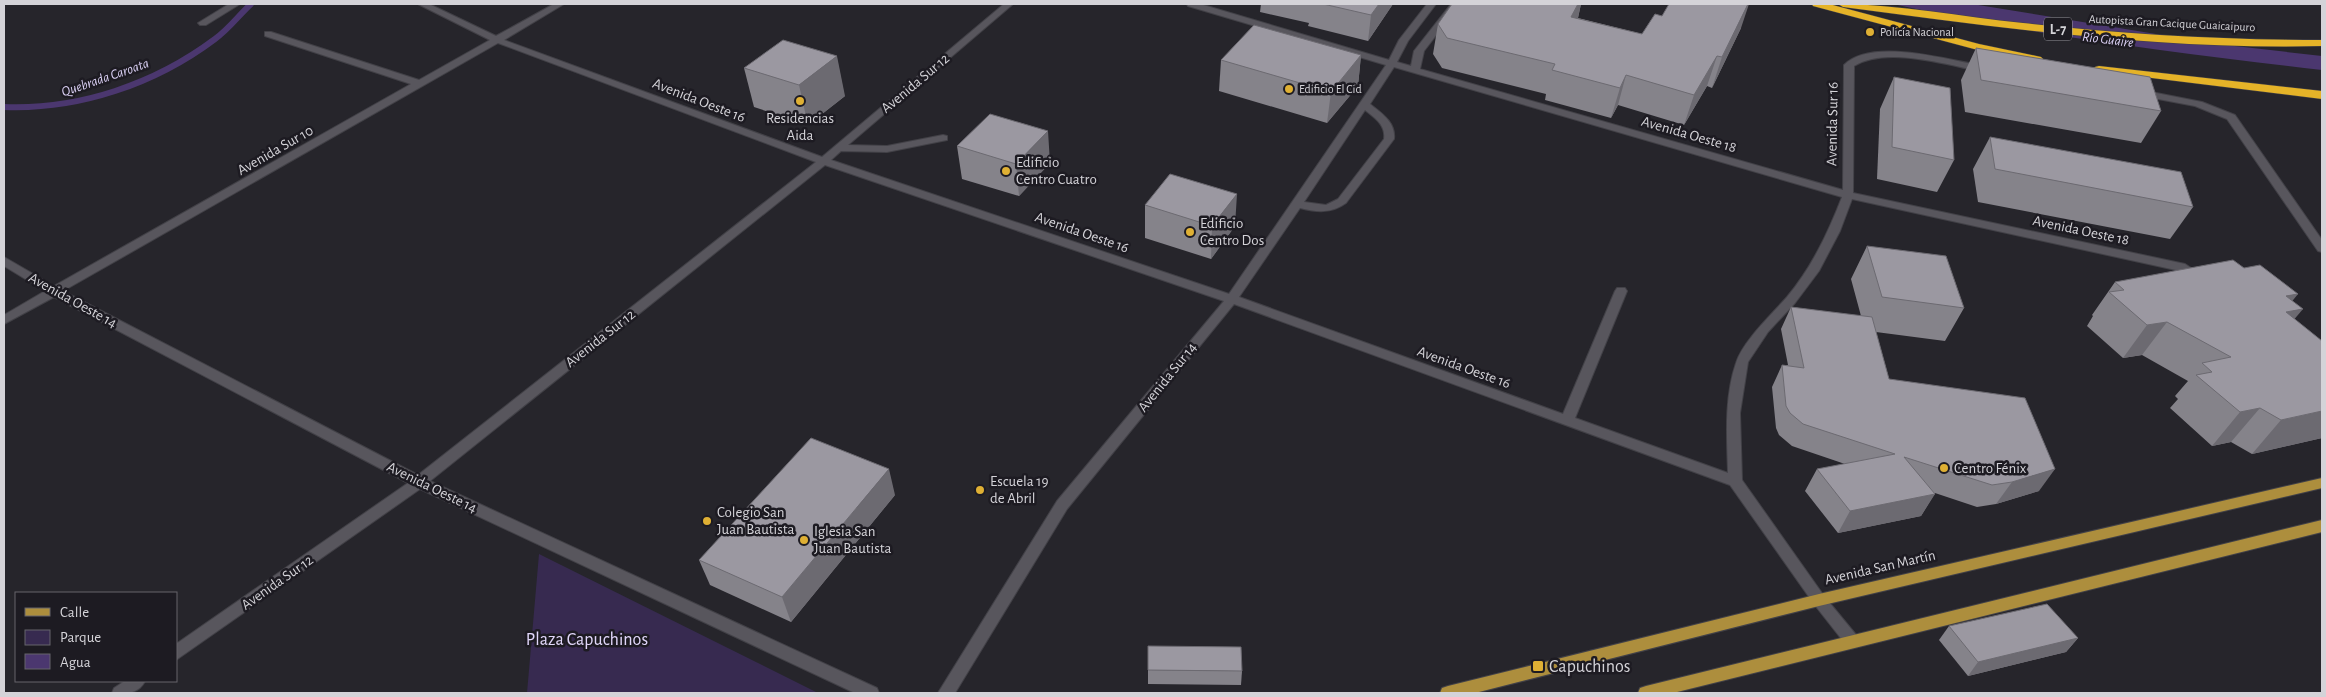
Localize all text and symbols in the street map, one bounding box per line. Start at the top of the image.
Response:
street label: Autopista Gran Cacique Guaicaipuro [2088,13,2256,33]
road number: L-7 [2044,18,2072,40]
marker: Policía Nacional [1864,26,1876,38]
place label: Policía Nacional [1880,26,1954,38]
water label: Río Guaire [2081,30,2134,50]
street label: Avenida Sur 12 [878,51,952,116]
water label: Quebrada Caroata [60,56,151,99]
street label: Avenida Oeste 16 [650,76,747,125]
street label: Avenida Sur 16 [1824,82,1841,166]
marker: Edificio El Cid [1283,83,1295,95]
place label: Edificio El Cid [1299,83,1362,95]
marker: Residencias Aida [794,95,806,107]
place label: Residencias Aida [766,111,834,143]
street label: Avenida Oeste 18 [1640,114,1738,155]
street label: Avenida Sur 10 [235,123,316,178]
place label: Edificio Centro Cuatro [1016,155,1097,187]
marker: Edificio Centro Cuatro [1000,165,1012,177]
street label: Avenida Oeste 16 [1033,209,1131,256]
street label: Avenida Oeste 18 [2031,213,2130,248]
place label: Edificio Centro Dos [1200,216,1264,248]
marker: Edificio Centro Dos [1184,226,1196,238]
street label: Avenida Oeste 14 [26,270,119,331]
street label: Avenida Sur 12 [563,307,638,370]
street label: Avenida Sur 14 [1135,340,1200,415]
street label: Avenida Oeste 16 [1415,344,1513,391]
street label: Avenida Oeste 14 [384,459,479,516]
place label: Centro Fénix [1954,461,2027,476]
marker: Centro Fénix [1938,462,1950,474]
place label: Escuela 19 de Abril [990,474,1048,506]
marker: Escuela 19 de Abril [974,484,986,496]
place label: Colegio San Juan Bautista [717,505,795,537]
marker: Colegio San Juan Bautista [701,515,713,527]
place label: Iglesia San Juan Bautista [814,524,892,556]
marker: Iglesia San Juan Bautista [798,534,810,546]
street label: Avenida San Martín [1823,547,1937,588]
street label: Avenida Sur 12 [239,552,316,613]
legend [15,592,178,682]
text: Calle [60,605,89,620]
text: Parque [60,630,101,645]
park label: Plaza Capuchinos [526,631,648,649]
text: Agua [60,655,91,670]
place label: Capuchinos [1549,658,1630,676]
marker: Capuchinos [1531,659,1545,673]

